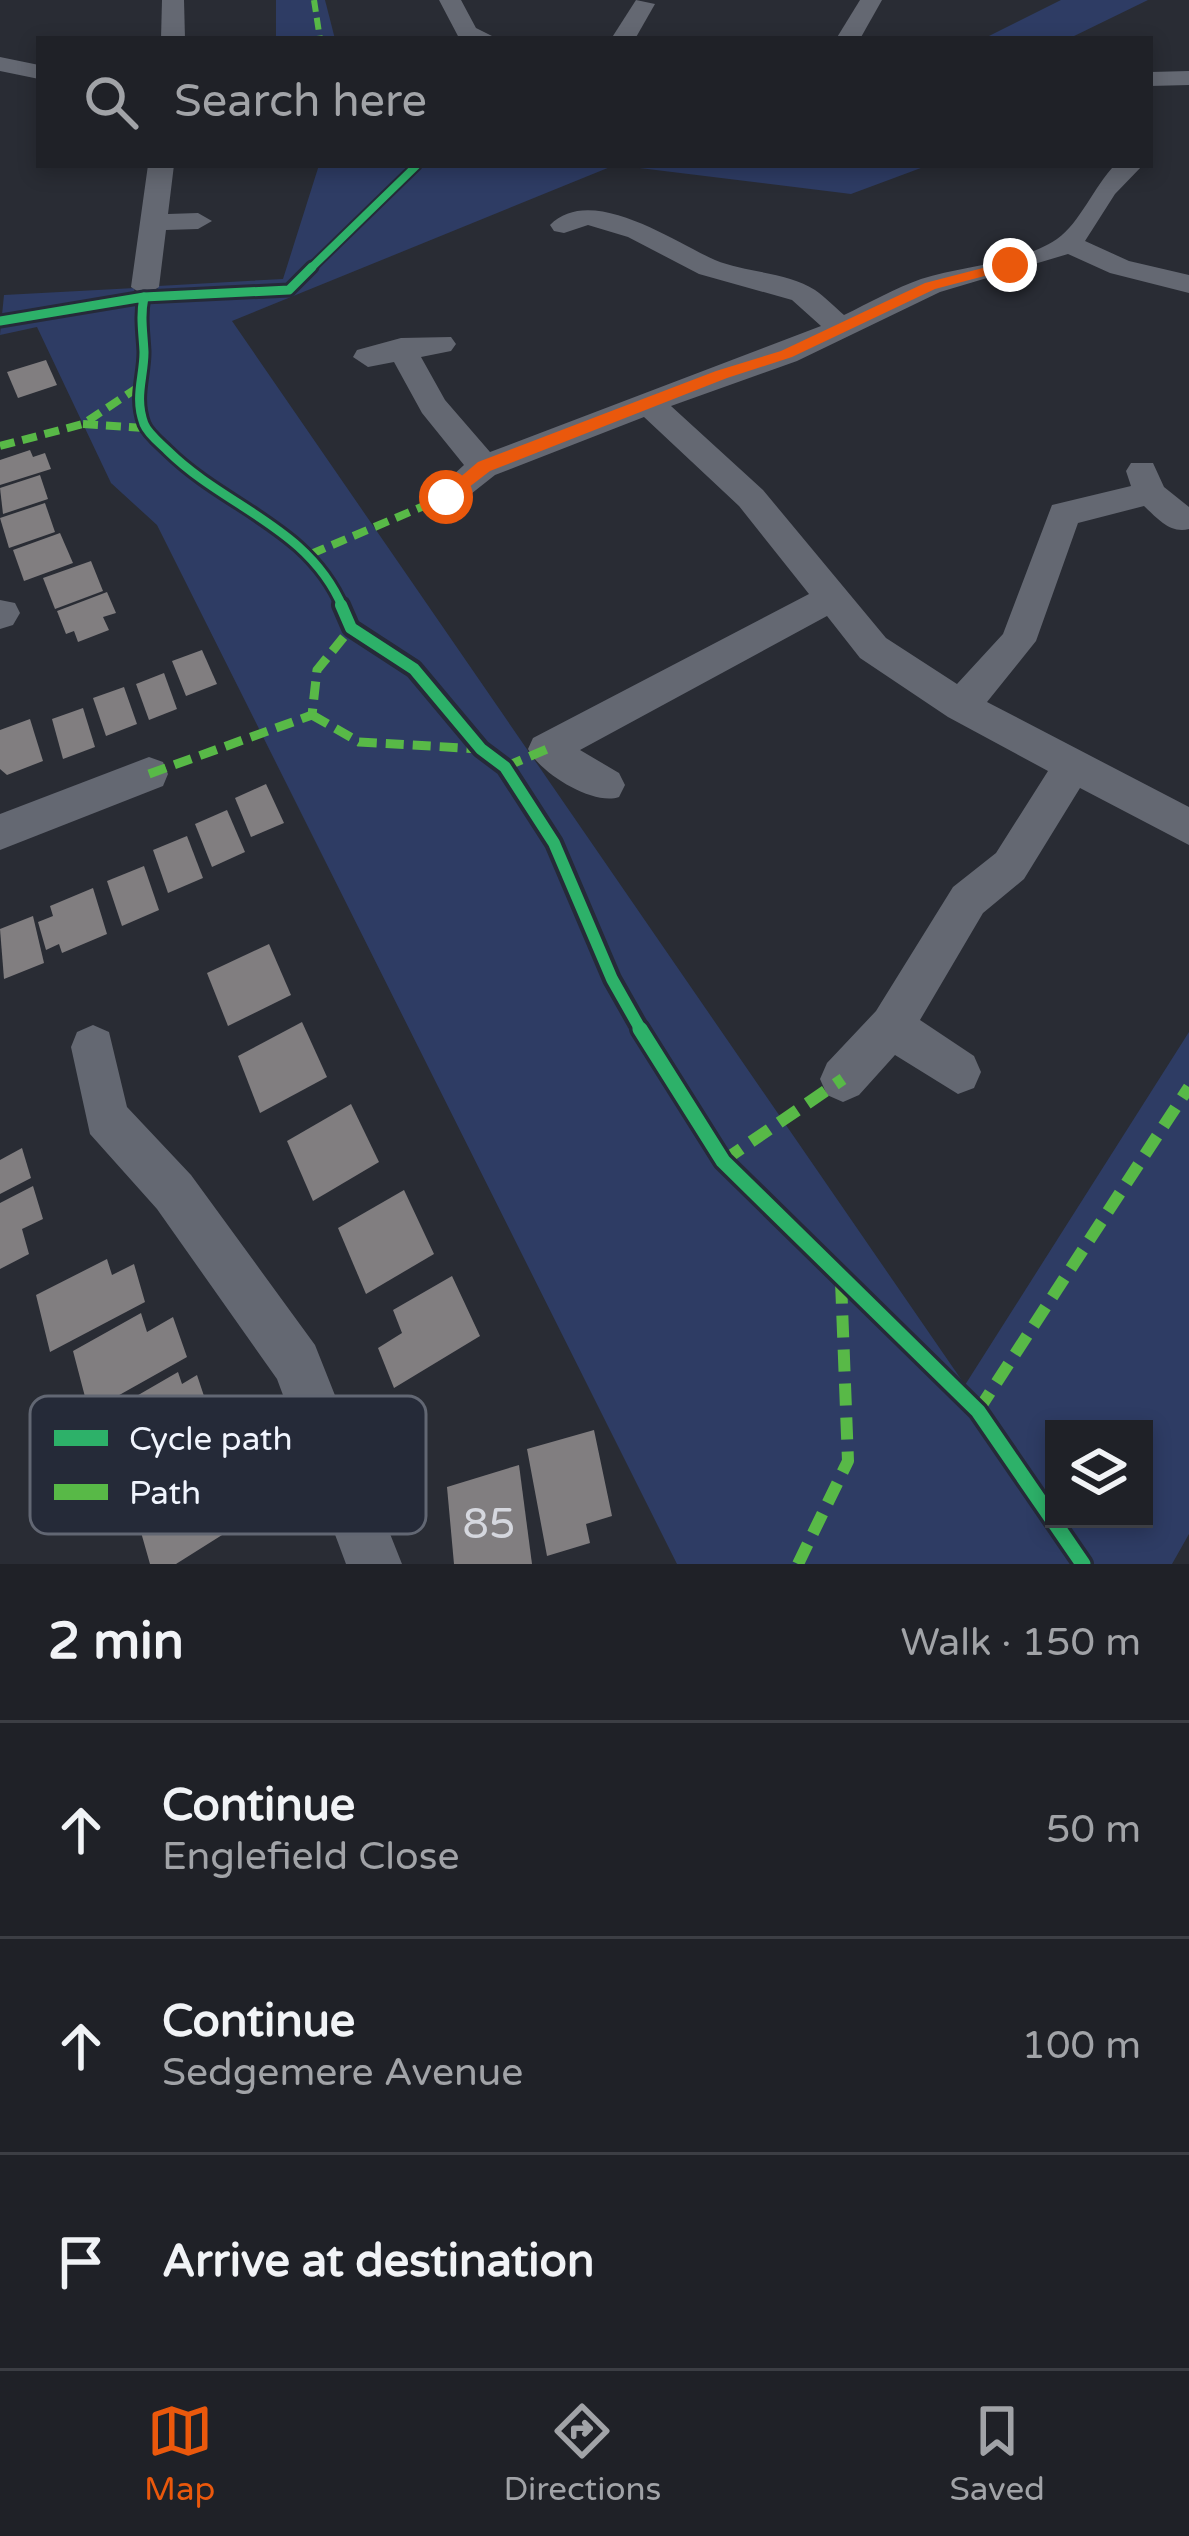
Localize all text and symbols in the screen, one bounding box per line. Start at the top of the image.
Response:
search box [36,36,1153,168]
icon: search [78,69,144,135]
text: Search here [174,75,427,129]
route end [983,238,1037,292]
route start [419,470,473,524]
legend [30,1396,426,1534]
text: Cycle path [129,1420,293,1459]
map controls [1045,1420,1153,1528]
button: layers [1045,1420,1153,1528]
text: Path [129,1474,201,1513]
house number: 85 [463,1499,515,1550]
text: 2 min [48,1611,184,1673]
text: Walk · 150 m [900,1619,1141,1666]
text: Continue [162,1779,355,1833]
icon: ahead [48,1797,114,1863]
text: 50 m [1046,1806,1141,1853]
text: Englefield Close [162,1833,459,1880]
text: Continue [162,1995,355,2049]
icon: ahead [48,2013,114,2079]
text: 100 m [1022,2022,1141,2069]
text: Sedgemere Avenue [162,2049,523,2096]
icon: arrive [48,2229,114,2295]
text: Arrive at destination [162,2235,594,2289]
tab: Map [144,2398,215,2509]
tab: Directions [503,2398,661,2509]
tab: Saved [950,2398,1045,2509]

